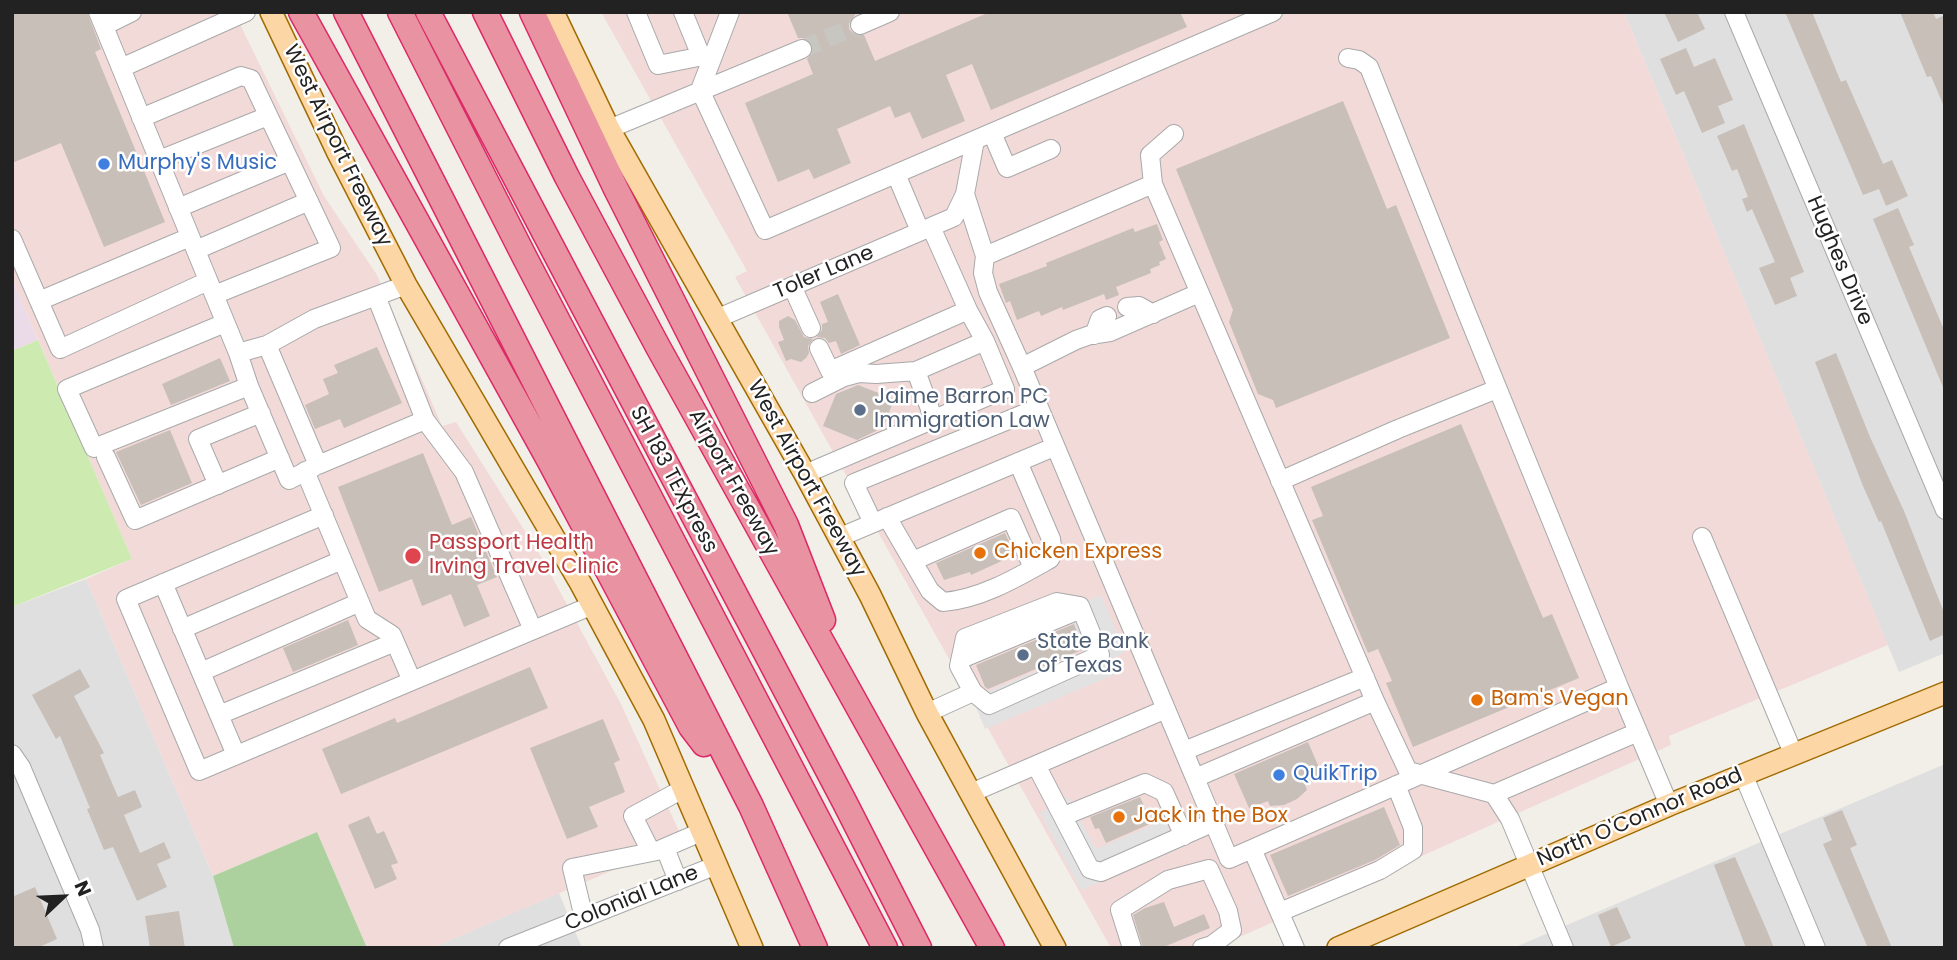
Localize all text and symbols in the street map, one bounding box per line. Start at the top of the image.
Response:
street label: West Airport Freeway [277,41,397,251]
place label: Murphy's Music [118,151,277,177]
marker: Murphy's Music [96,156,112,172]
street label: Hughes Drive [1800,193,1878,329]
street label: Toler Lane [770,241,878,305]
street label: West Airport Freeway [741,376,871,582]
place label: Jaime Barron PC Immigration Law [874,385,1050,435]
street label: SH 183 TEXpress [624,402,722,558]
marker: Jaime Barron PC Immigration Law [852,402,868,418]
street label: Airport Freeway [682,405,784,561]
place label: Passport Health Irving Travel Clinic [429,531,619,581]
place label: Chicken Express [994,540,1162,566]
marker: Chicken Express [972,545,988,561]
marker: Passport Health Irving Travel Clinic [403,546,423,566]
place label: State Bank of Texas [1037,630,1149,680]
marker: State Bank of Texas [1015,647,1031,663]
place label: Bam's Vegan [1491,687,1629,713]
marker: Bam's Vegan [1469,692,1485,708]
place label: QuikTrip [1293,762,1378,788]
street label: North O'Connor Road [1534,763,1746,873]
marker: QuikTrip [1271,767,1287,783]
place label: Jack in the Box [1133,804,1288,830]
marker: Jack in the Box [1111,809,1127,825]
street label: Colonial Lane [562,861,702,937]
north arrow [28,862,98,932]
text: N [68,877,98,900]

